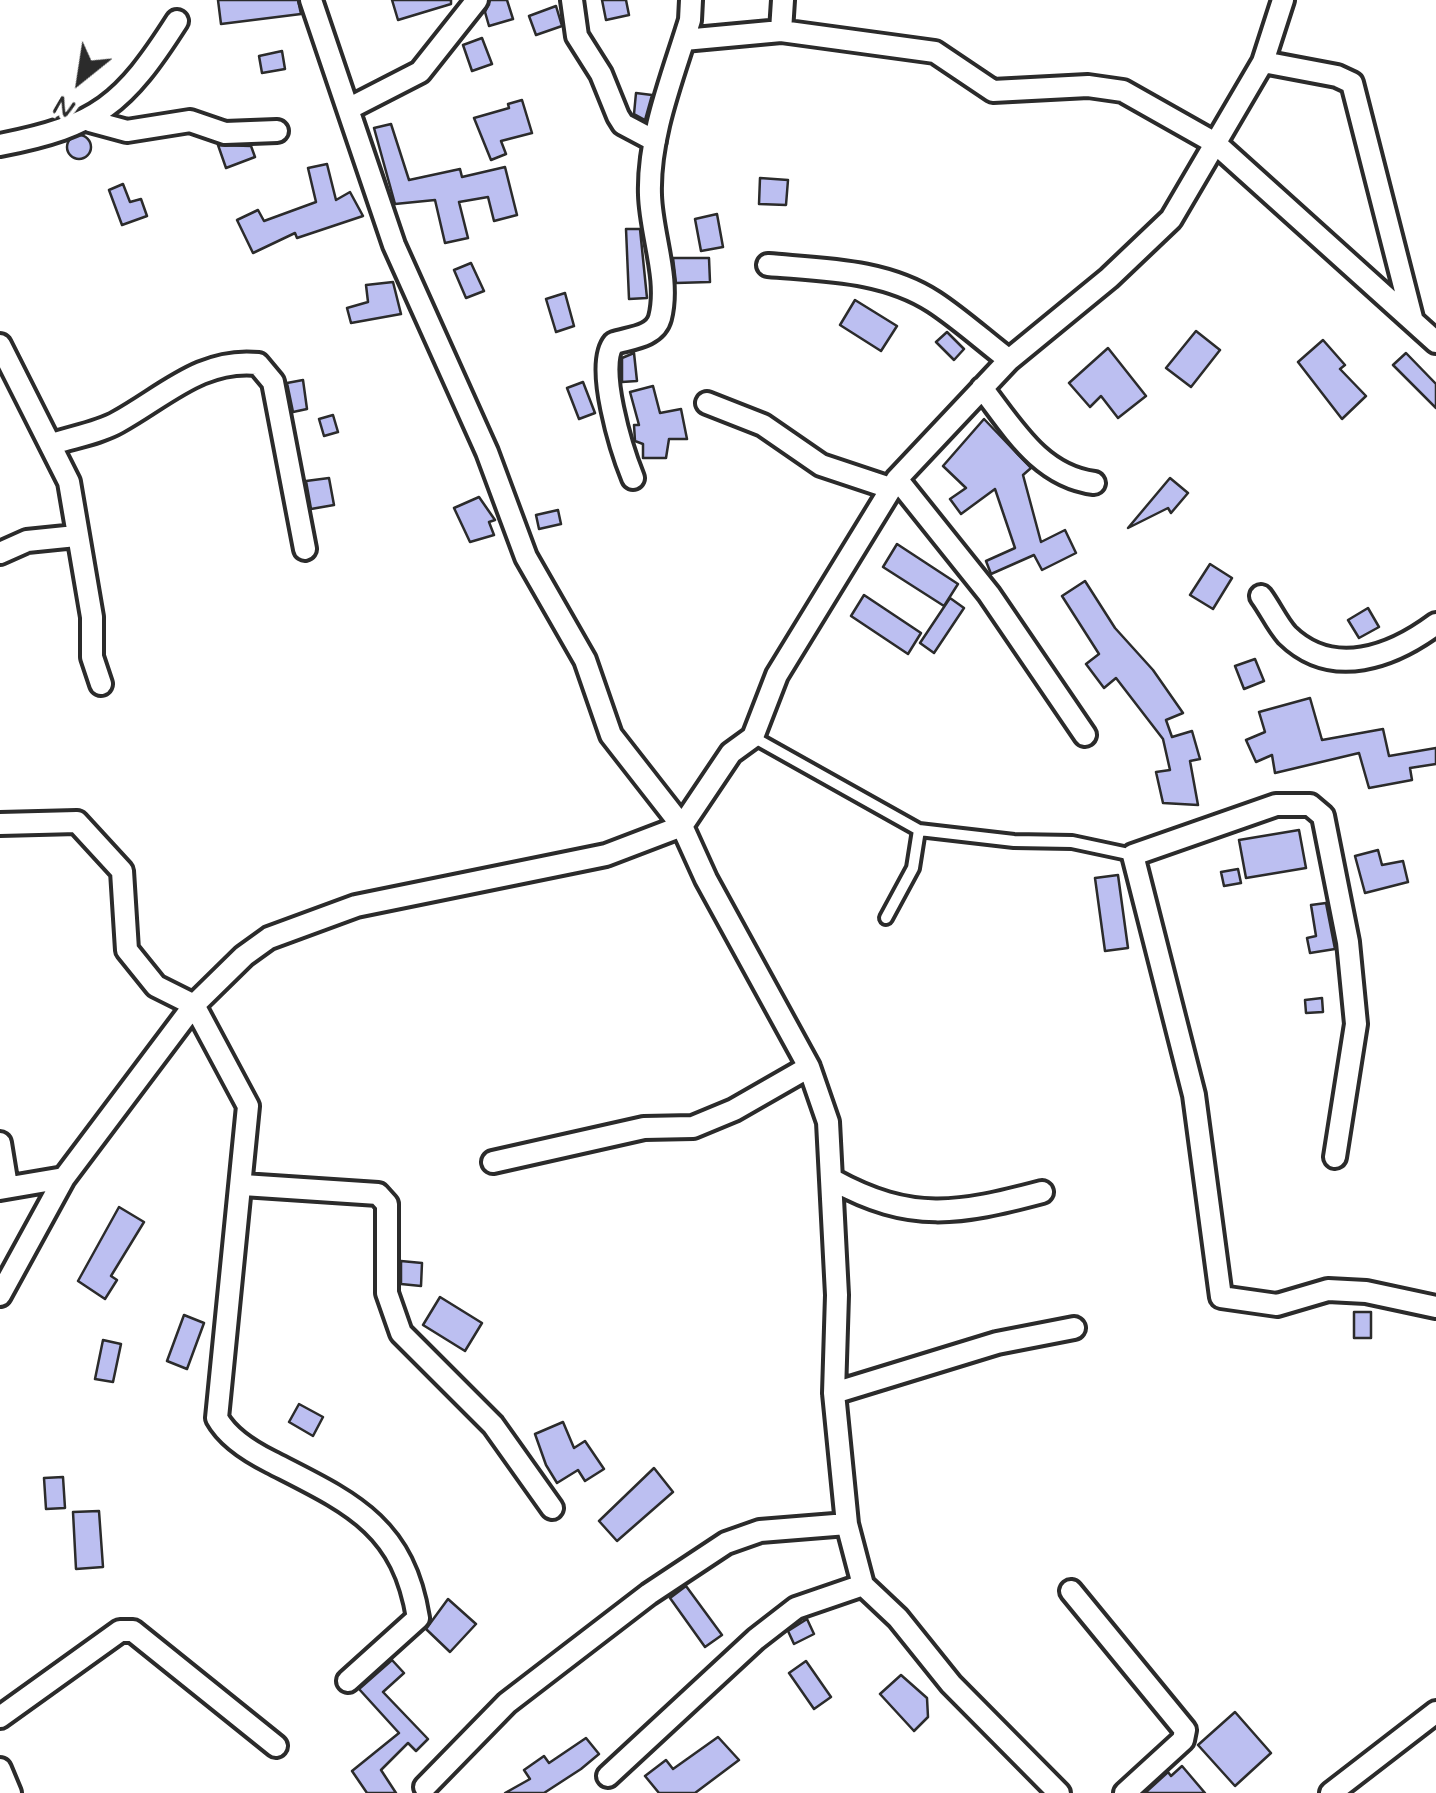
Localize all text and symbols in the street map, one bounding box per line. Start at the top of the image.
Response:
north arrow [30,30,130,130]
text: N [47,86,82,127]

